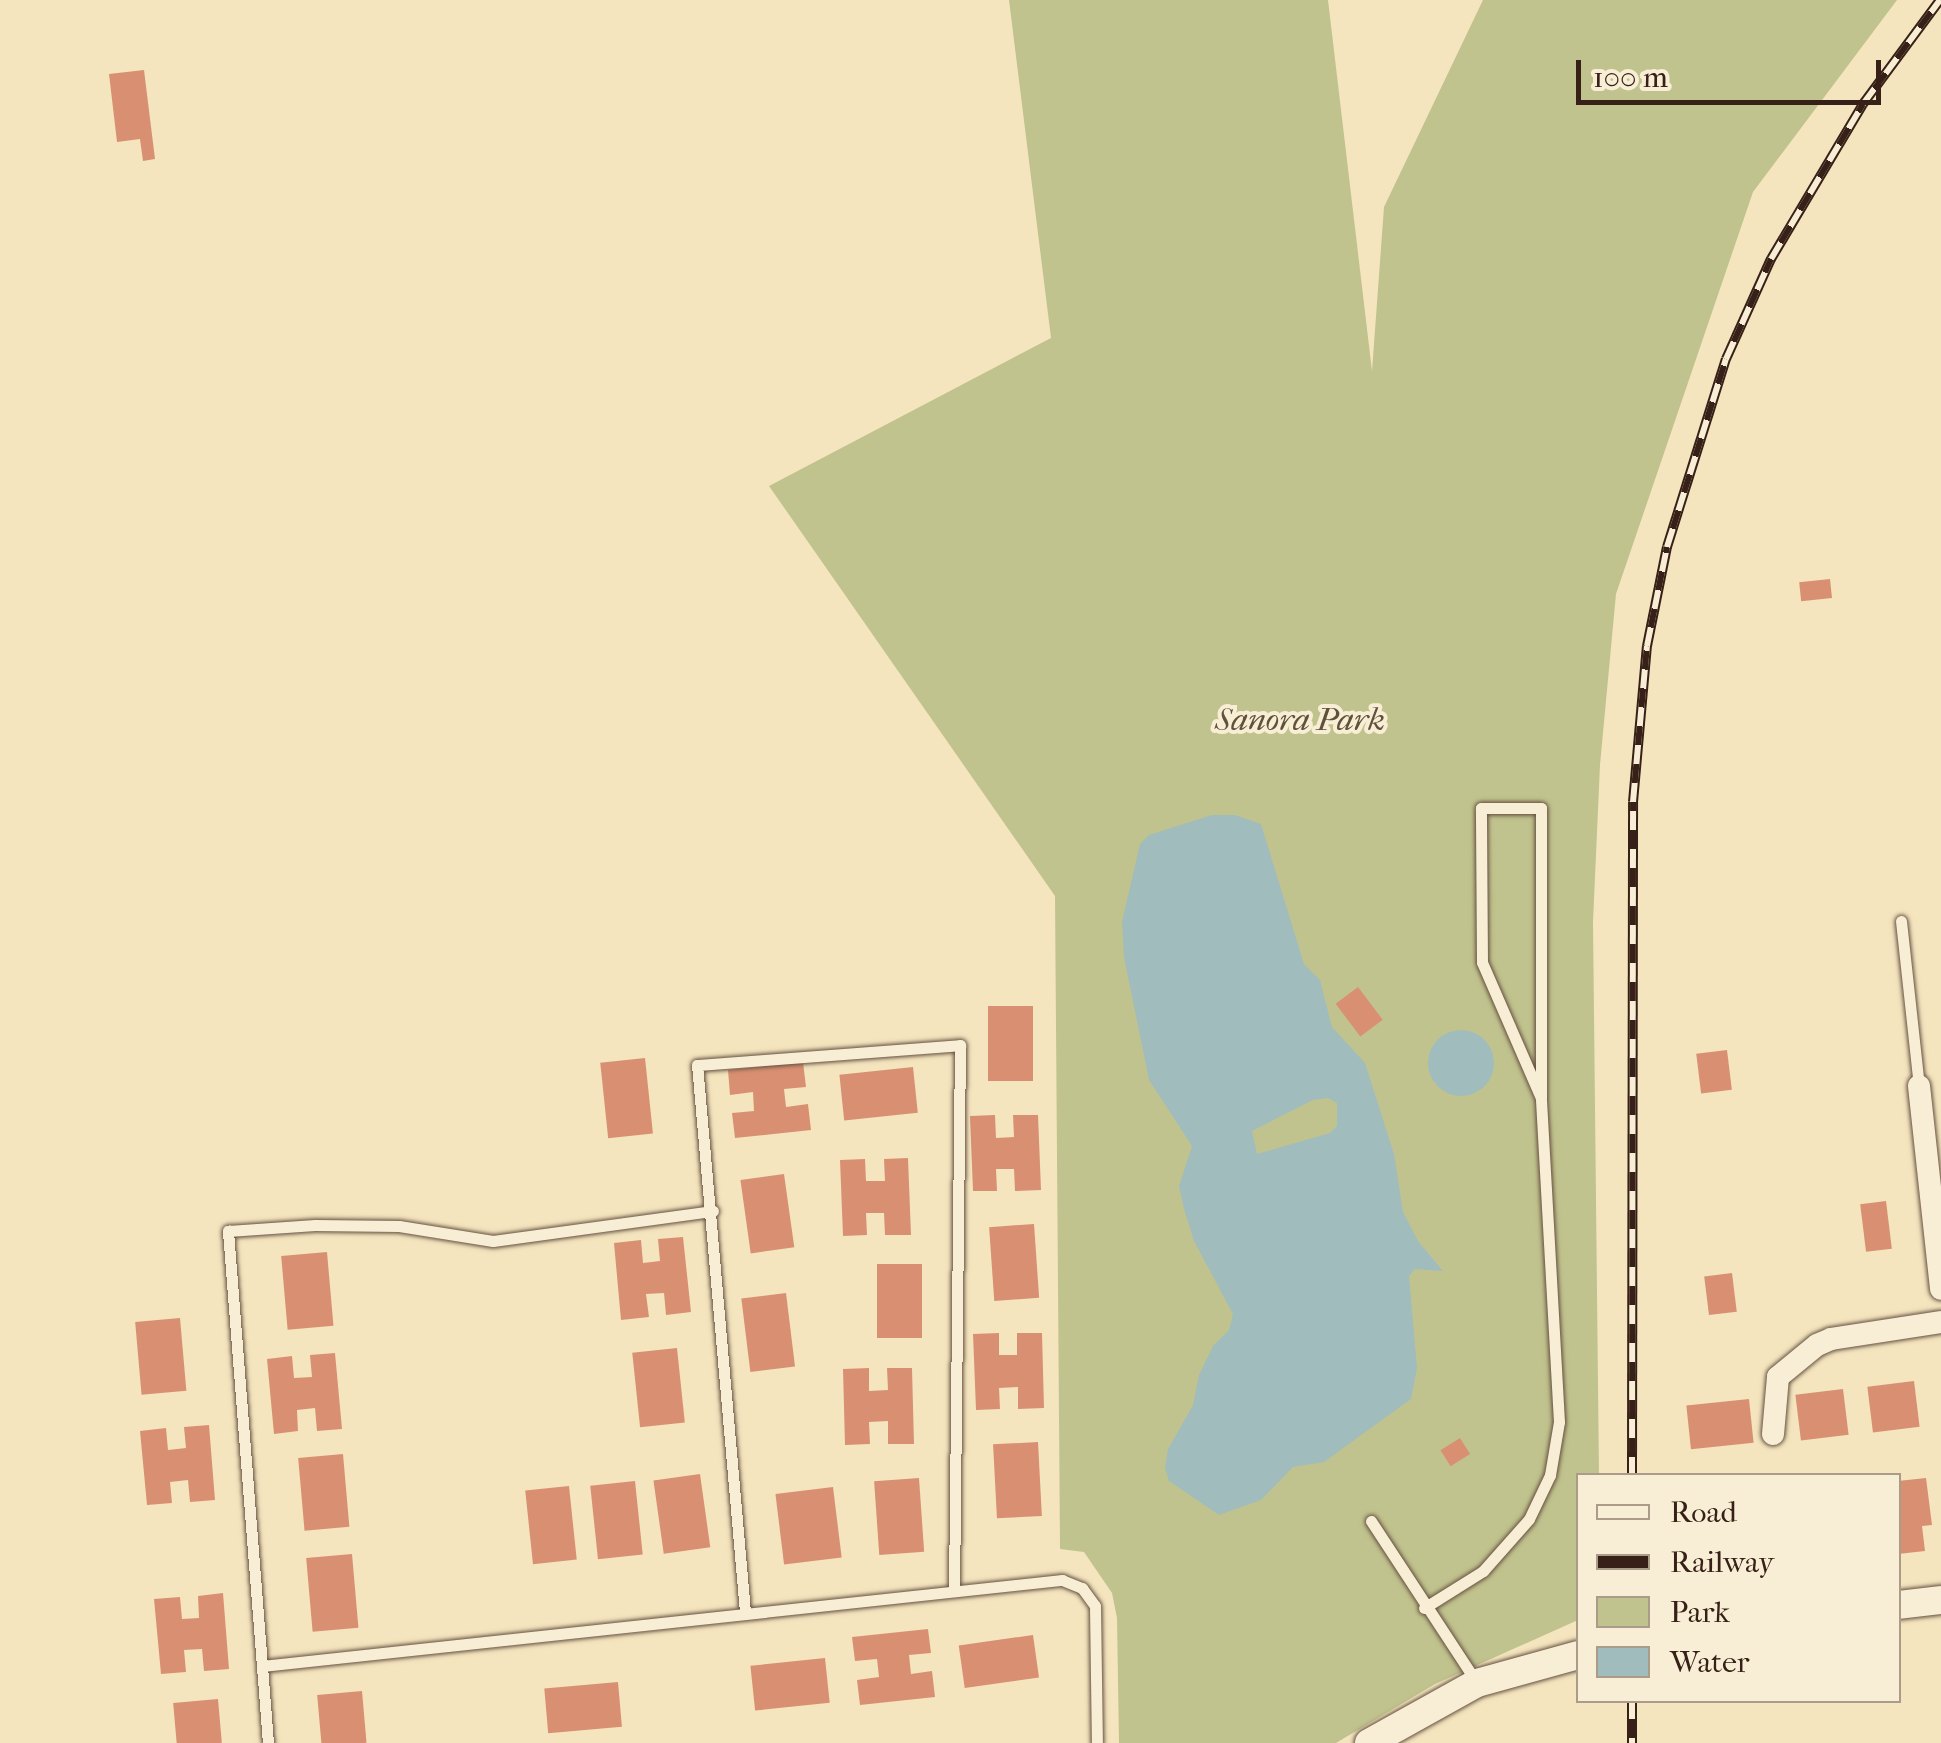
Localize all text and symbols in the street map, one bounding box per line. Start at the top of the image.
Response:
scale bar [1581,40,1886,102]
text: 100 m [1593,60,1668,95]
park label: Sanora Park [1215,701,1385,739]
legend [1576,1473,1901,1703]
text: Road [1670,1495,1737,1530]
text: Railway [1670,1545,1774,1580]
text: Park [1670,1595,1730,1630]
text: Water [1670,1645,1750,1680]

